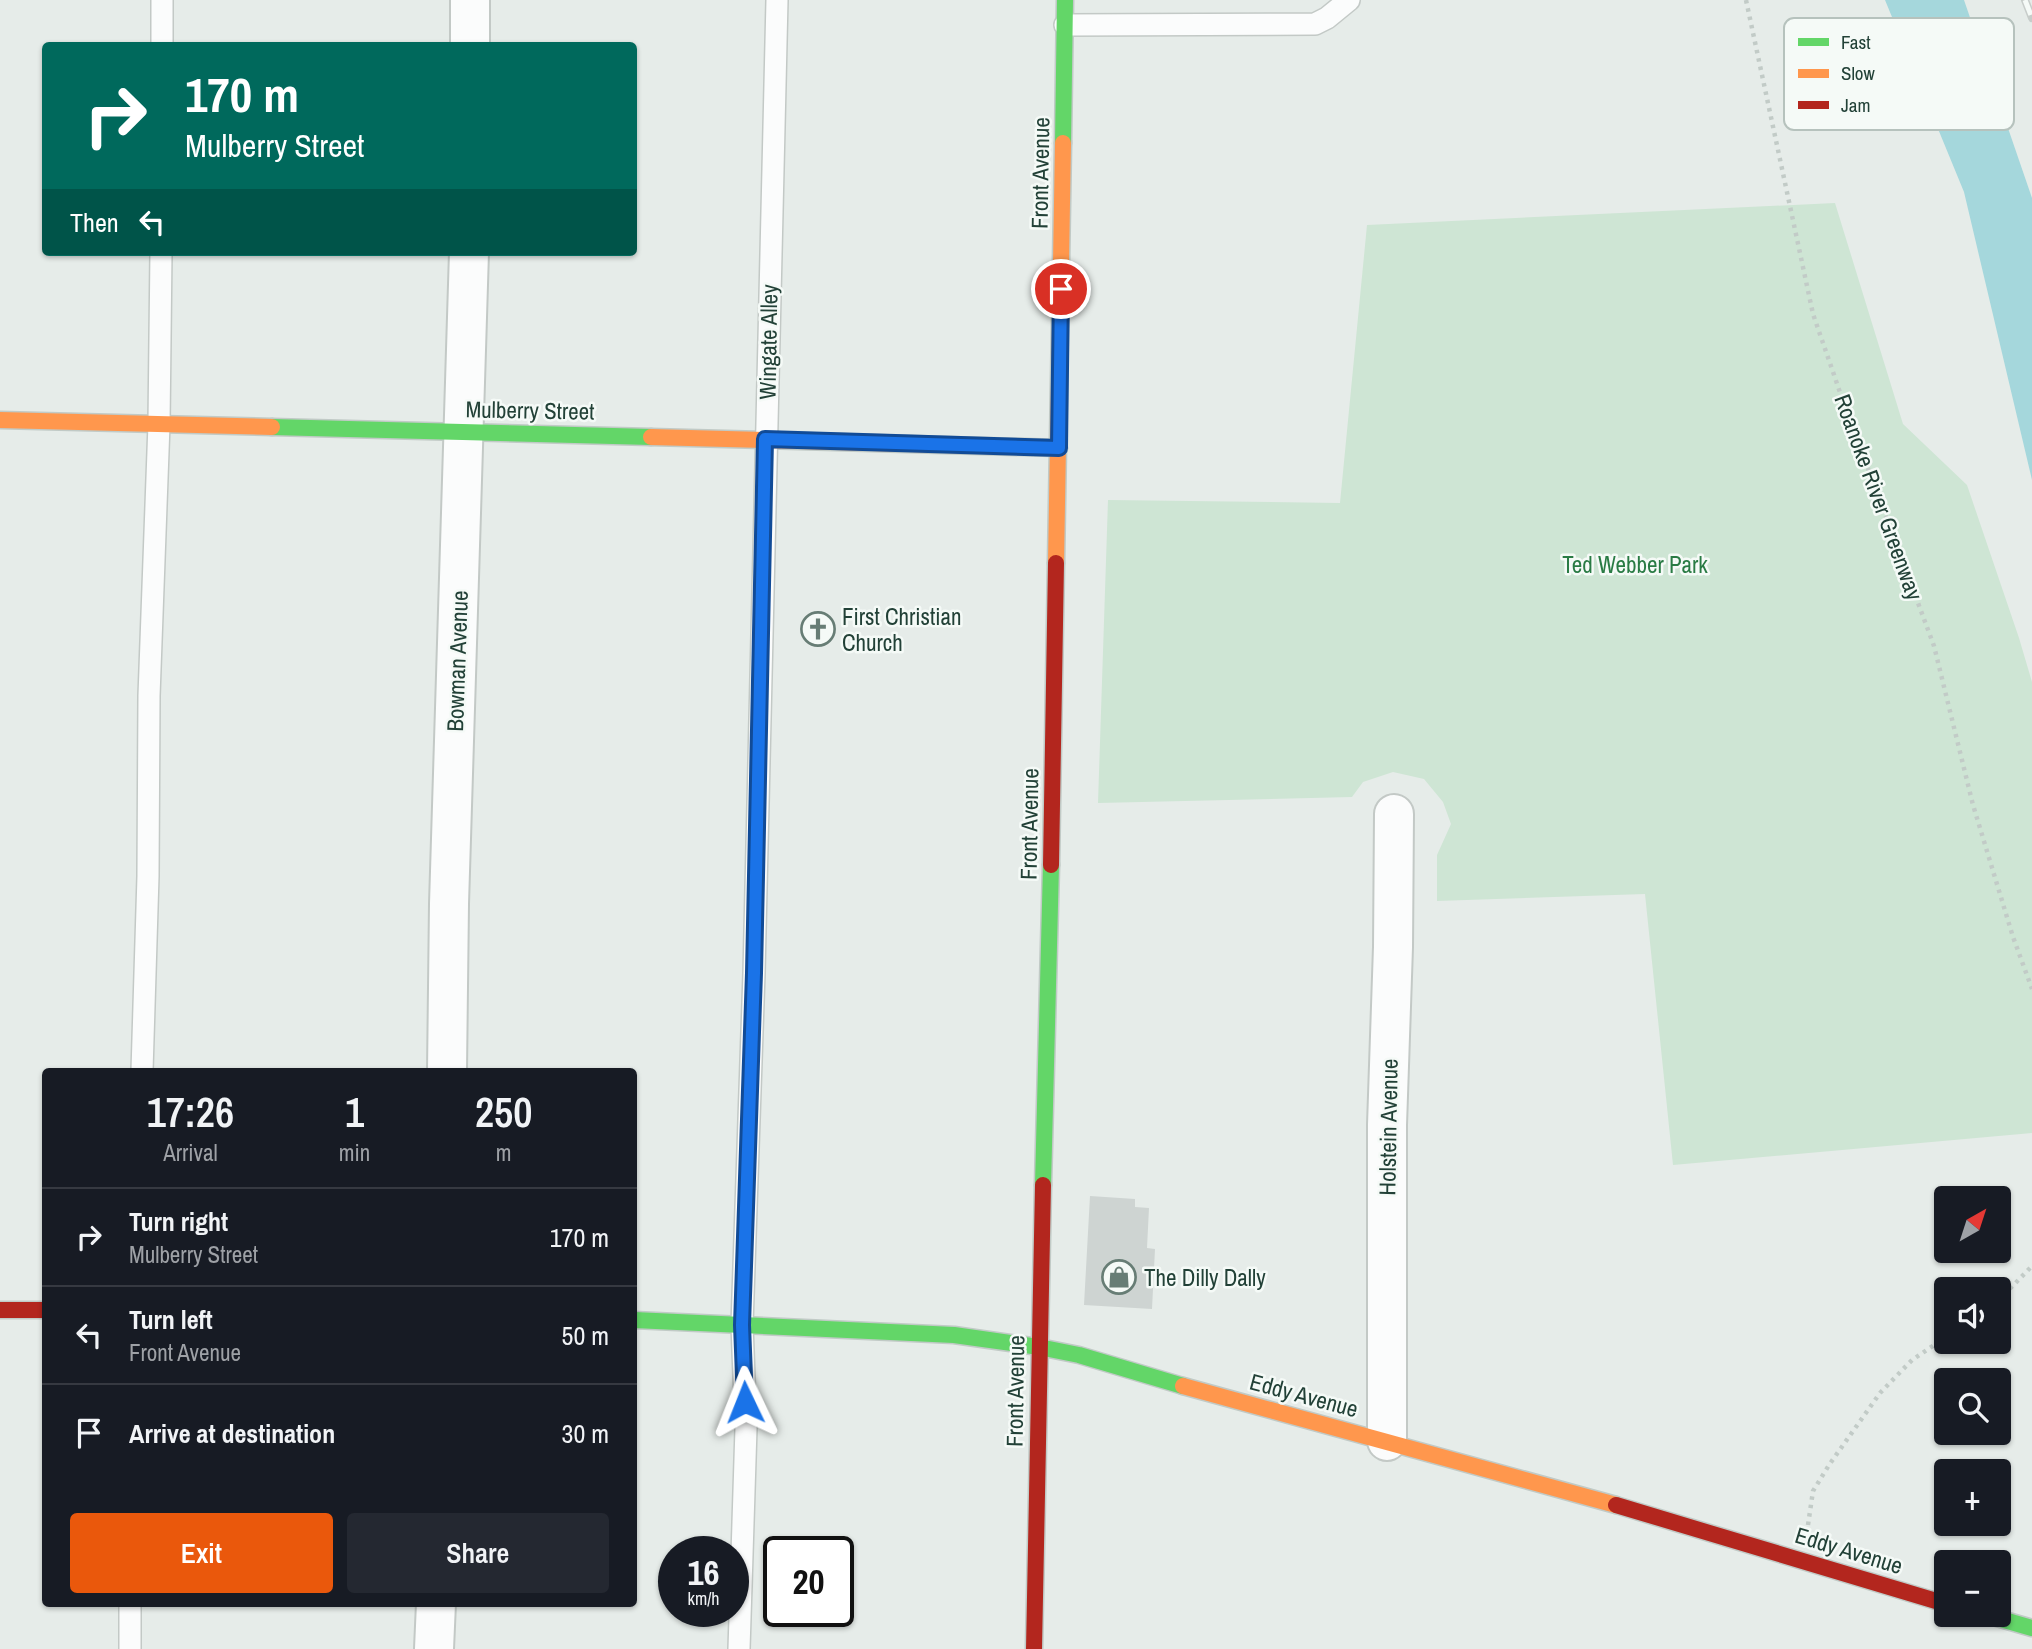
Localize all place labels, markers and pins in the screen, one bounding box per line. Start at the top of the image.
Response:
pin [1031,259,1091,319]
place label: First Christian Church [842,601,962,658]
church icon: First Christian Church [799,610,837,648]
shop icon: The Dilly Dally [1100,1258,1138,1296]
place label: The Dilly Dally [1144,1262,1266,1293]

